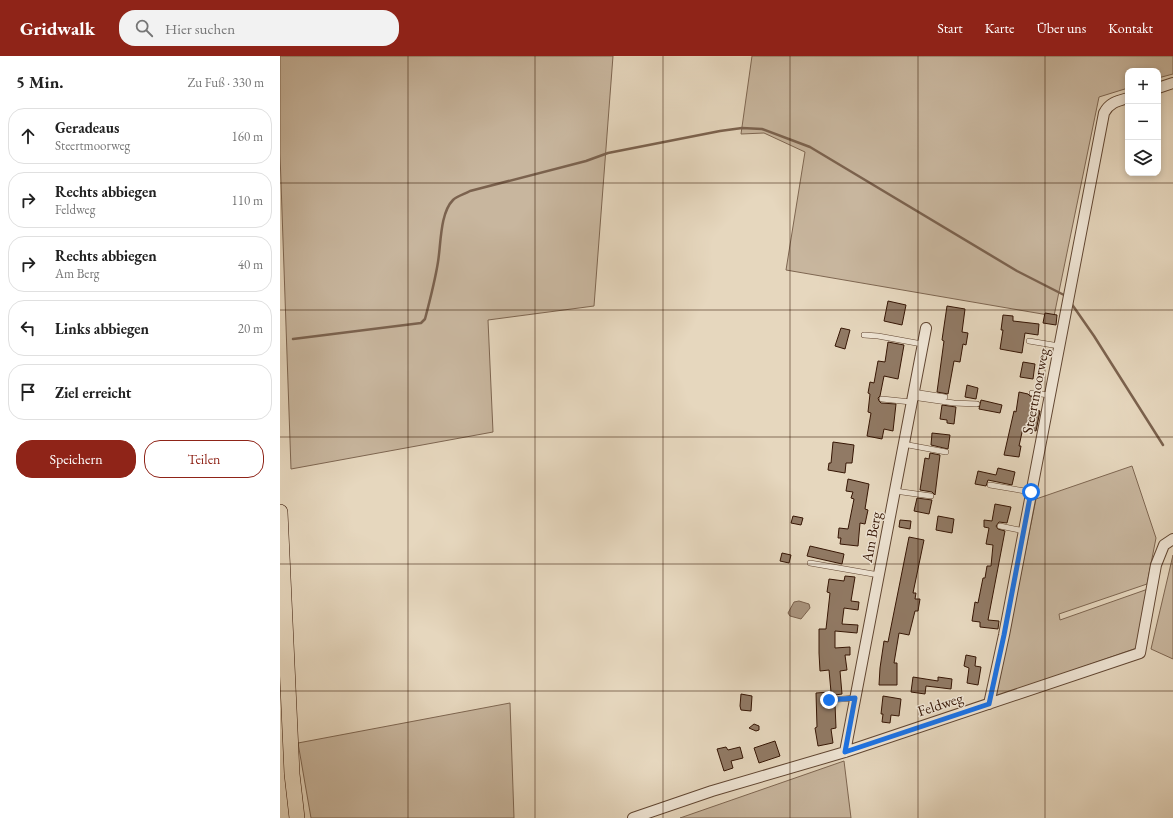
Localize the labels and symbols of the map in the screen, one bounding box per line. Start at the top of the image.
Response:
street label: Steertmoorweg [1017,346,1053,435]
route start [1022,483,1040,501]
street label: Am Berg [857,510,885,565]
street label: Feldweg [915,688,966,720]
route end [820,691,838,709]

